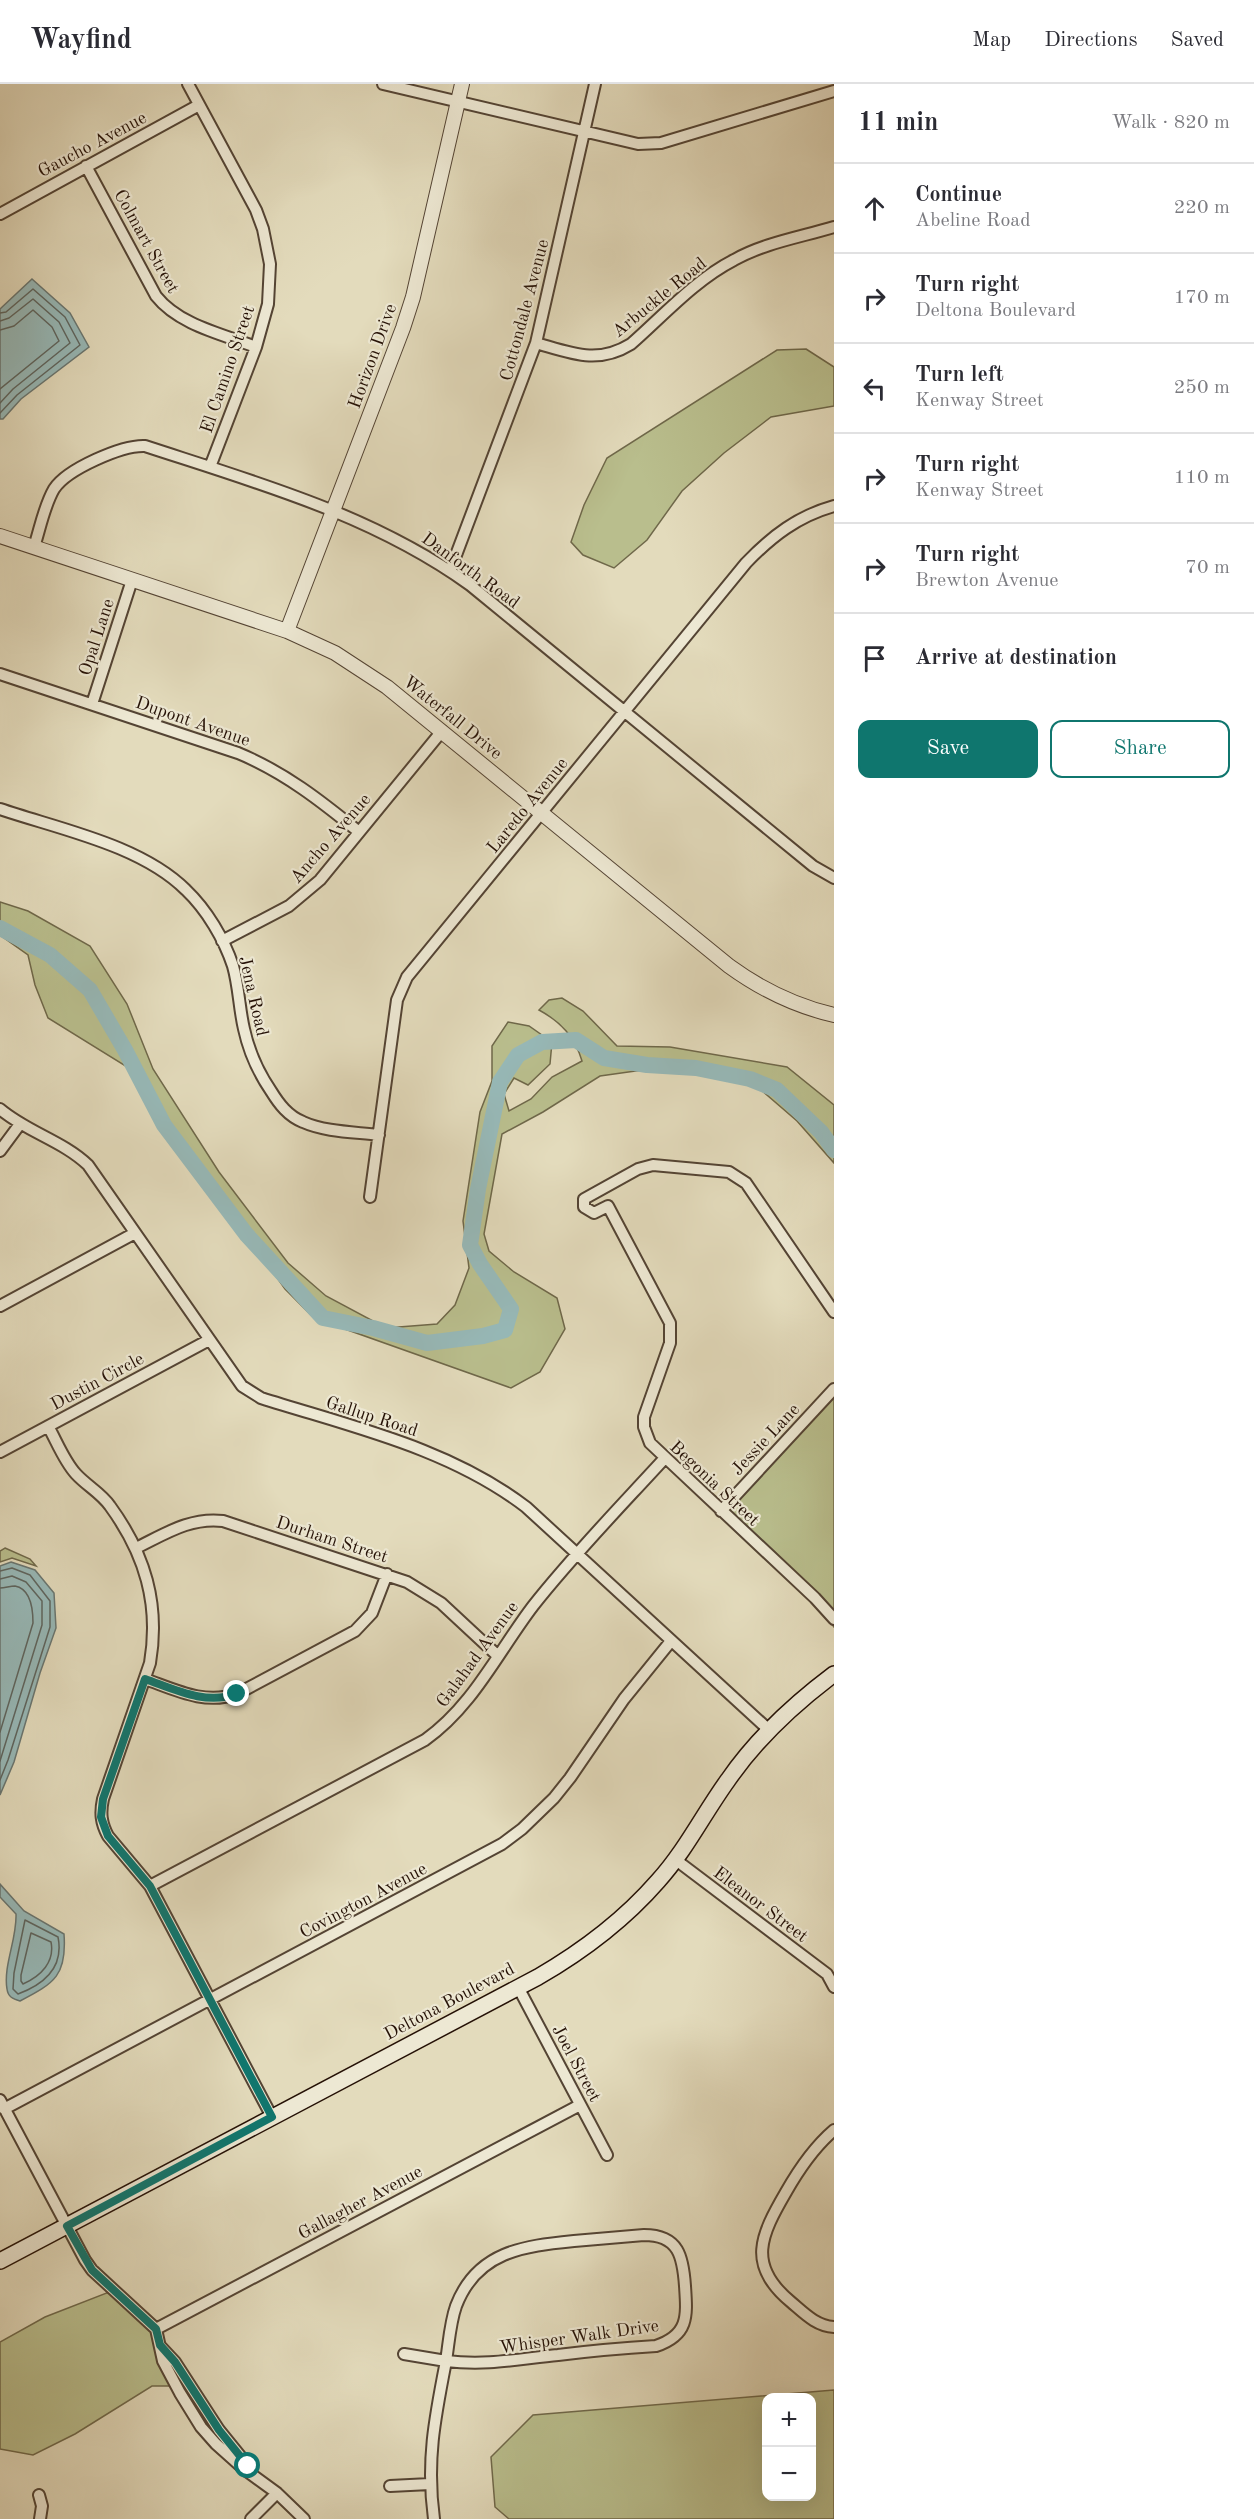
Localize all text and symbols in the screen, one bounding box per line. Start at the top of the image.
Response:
text: Wayfind [30,27,132,55]
text: Map [972,30,1011,51]
text: Directions [1044,30,1138,51]
text: Saved [1171,30,1224,51]
street label: Gaucho Avenue [35,109,150,181]
text: 11 min [858,110,938,136]
text: Walk · 820 m [1111,113,1230,133]
text: Continue [915,184,1002,206]
street label: Colmart Street [110,187,182,296]
icon: ahead [858,192,891,225]
text: 220 m [1174,198,1230,218]
text: Abeline Road [915,211,1031,231]
street label: Cottondale Avenue [497,237,553,383]
street label: Arbuckle Road [609,254,710,341]
text: Turn right [915,274,1019,296]
icon: right [858,282,891,315]
text: 170 m [1174,288,1230,308]
street label: Horizon Drive [346,301,400,411]
text: Deltona Boulevard [915,301,1076,321]
street label: El Camino Street [198,303,258,436]
text: Turn left [915,364,1004,386]
icon: left [858,372,891,405]
text: 250 m [1174,378,1230,398]
text: Kenway Street [915,391,1044,411]
text: Turn right [915,454,1019,476]
icon: right [858,462,891,495]
text: 110 m [1174,468,1230,488]
text: Kenway Street [915,481,1044,501]
street label: Danforth Road [418,529,523,612]
text: Turn right [915,544,1019,566]
icon: right [858,552,891,585]
text: 70 m [1185,558,1230,578]
text: Brewton Avenue [915,571,1059,591]
street label: Opal Lane [76,597,118,678]
icon: arrive [858,642,891,675]
text: Arrive at destination [915,647,1117,669]
street label: Waterfall Drive [400,673,505,763]
street label: Dupont Avenue [133,694,252,750]
button: Save [858,720,1038,778]
button: Share [1050,720,1230,778]
street label: Laredo Avenue [484,754,572,857]
street label: Ancho Avenue [287,790,374,887]
street label: Jena Road [235,954,271,1038]
street label: Dustin Circle [48,1350,147,1414]
street label: Gallup Road [323,1394,420,1440]
street label: Jessie Lane [728,1400,803,1479]
street label: Begonia Street [666,1438,763,1530]
street label: Durham Street [273,1513,390,1567]
street label: Galahad Avenue [434,1598,522,1711]
route end [223,1680,249,1706]
street label: Covington Avenue [297,1860,430,1942]
street label: Eleanor Street [710,1864,811,1946]
street label: Deltona Boulevard [381,1960,518,2044]
street label: Joel Street [548,2022,604,2105]
street label: Gallagher Avenue [295,2163,426,2243]
street label: Whisper Walk Drive [498,2317,660,2357]
map controls [762,2393,816,2501]
button: + [762,2393,816,2447]
button: − [762,2447,816,2501]
route start [234,2452,260,2478]

